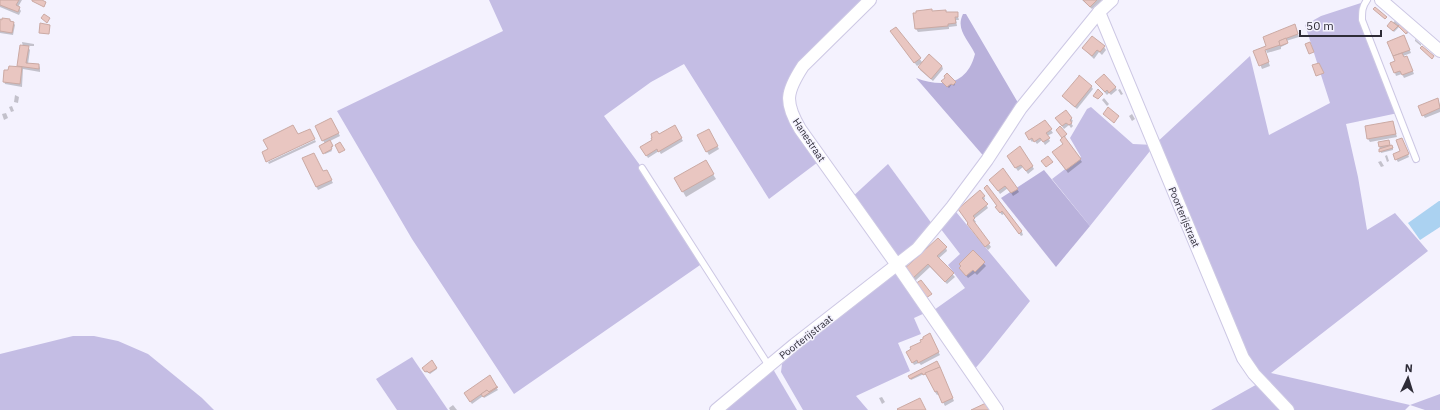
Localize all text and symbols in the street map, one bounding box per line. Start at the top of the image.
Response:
scale bar [1300,12,1381,38]
text: 50 m [1306,18,1334,33]
street label: Hanestraat [790,116,829,165]
street label: Poorterijstraat [1165,185,1203,250]
street label: Poorterijstraat [777,312,836,362]
north arrow [1388,358,1428,398]
text: N [1404,361,1413,375]

